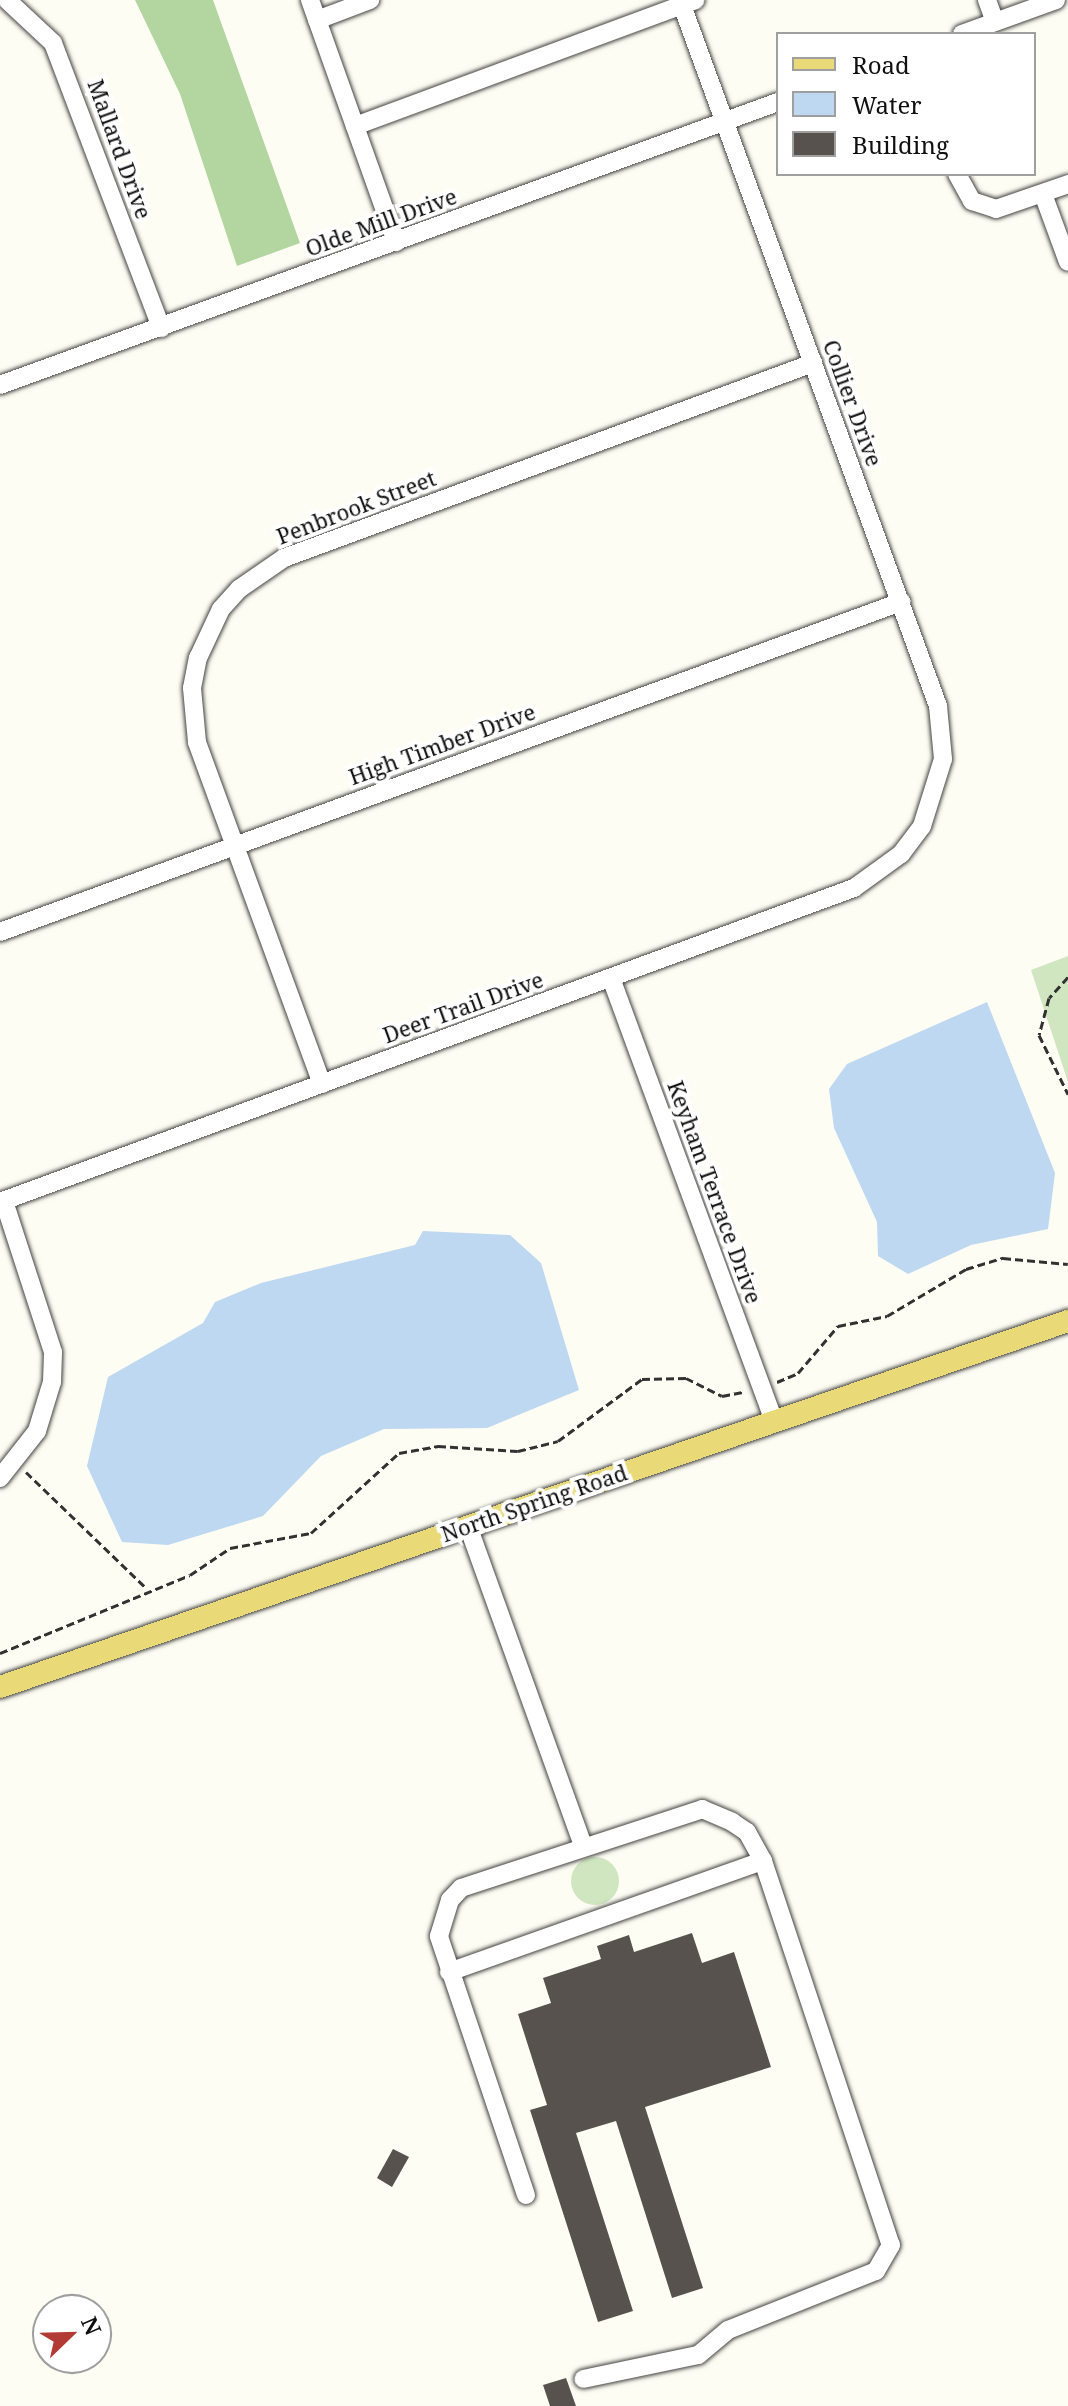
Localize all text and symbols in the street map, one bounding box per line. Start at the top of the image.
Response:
legend [776,32,1036,176]
text: Road [852,48,910,81]
street label: Mallard Drive [83,76,157,222]
text: Water [852,88,922,121]
text: Building [852,128,949,161]
street label: Olde Mill Drive [302,182,460,262]
street label: Collier Drive [818,336,888,470]
street label: Penbrook Street [273,464,439,550]
street label: High Timber Drive [345,698,539,790]
street label: Deer Trail Drive [379,966,547,1048]
street label: Keyham Terrace Drive [662,1077,768,1307]
street label: North Spring Road [438,1459,630,1547]
north arrow [32,2294,112,2374]
text: N [75,2312,109,2339]

